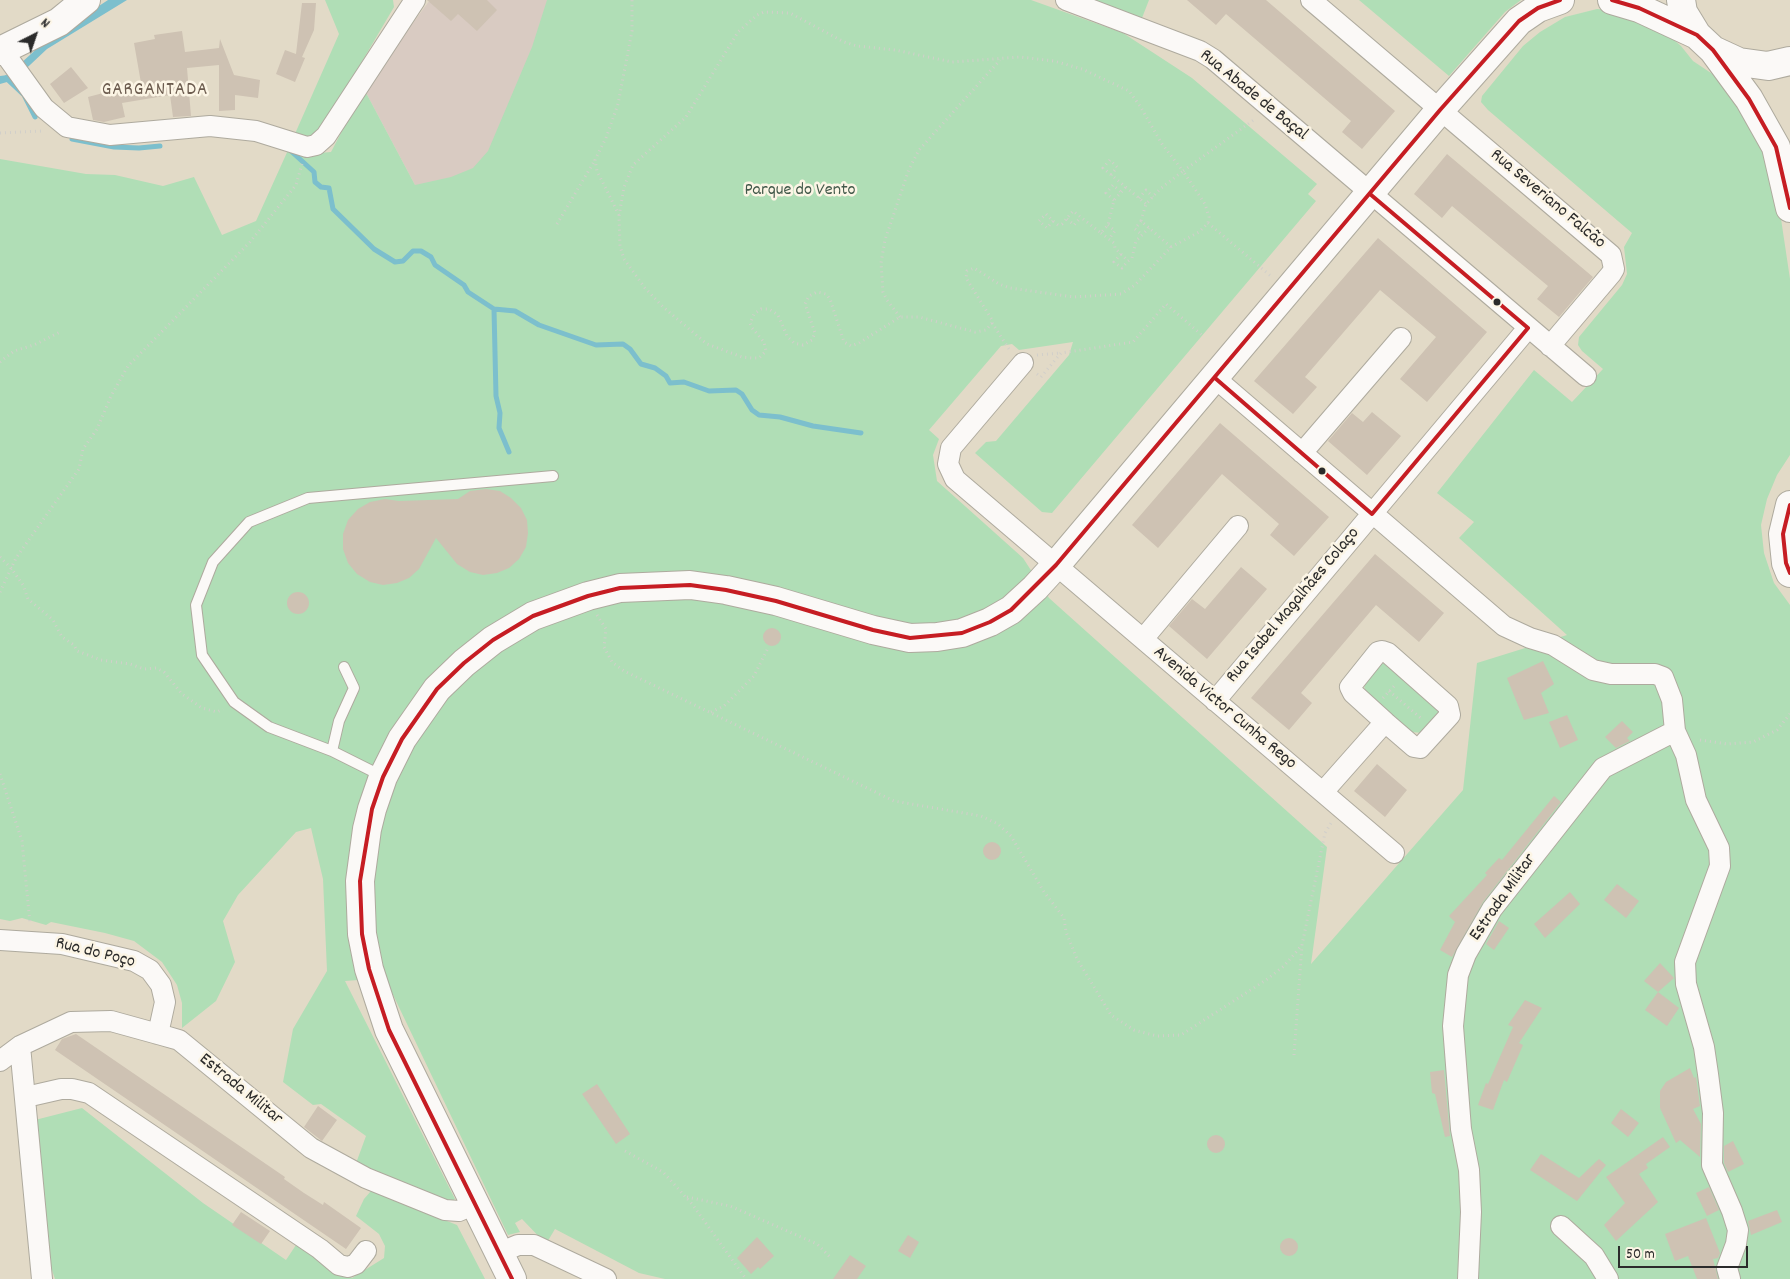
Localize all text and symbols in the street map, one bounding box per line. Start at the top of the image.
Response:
north arrow [10,10,60,60]
text: N [36,14,54,33]
street label: Rua Abade de Baçal [1195,46,1311,146]
district label: GARGANTADA [100,80,210,102]
street label: Rua Severiano Falcão [1485,145,1609,255]
park label: Parque do Vento [744,181,856,203]
unlabelled marker [1492,297,1502,307]
unlabelled marker [1317,466,1327,476]
street label: Rua Isabel Magalhães Colaço [1223,524,1365,688]
street label: Avenida Victor Cunha Rego [1148,643,1300,775]
street label: Estrada Militar [1466,850,1542,946]
street label: Rua do Poço [53,934,137,974]
street label: Estrada Militar [194,1050,286,1130]
scale bar [1620,1236,1750,1268]
text: 50 m [1626,1244,1655,1266]

